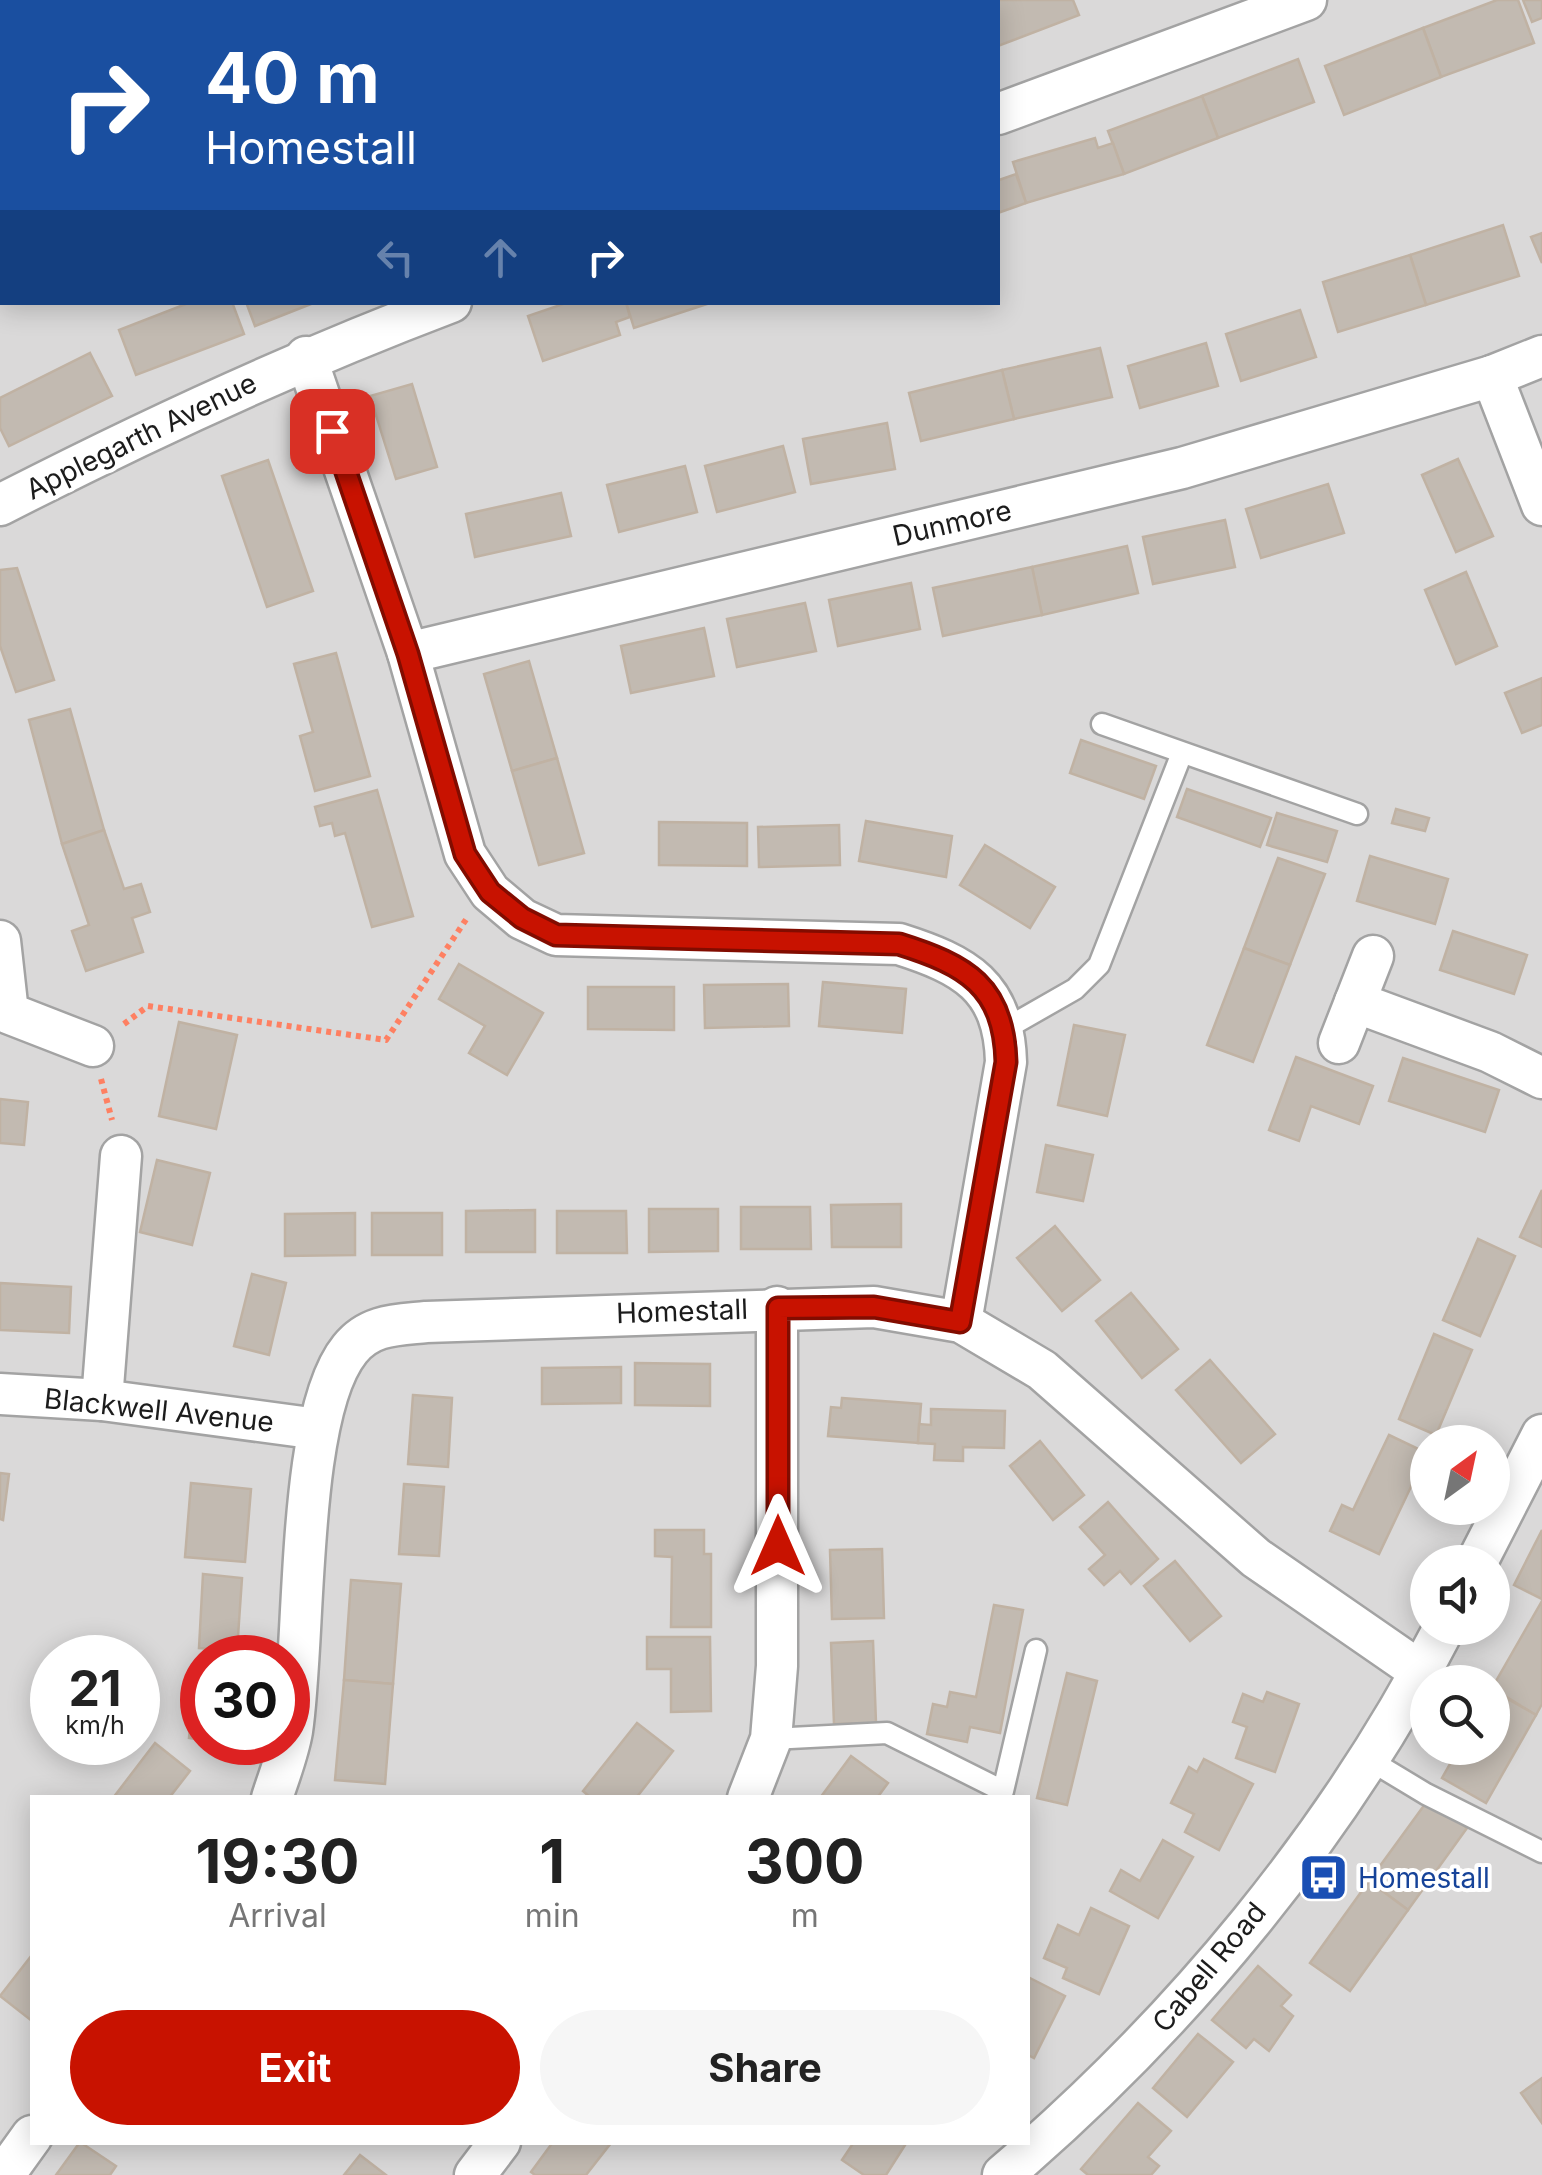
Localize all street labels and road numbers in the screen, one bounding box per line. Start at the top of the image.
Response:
street label: Applegarth Avenue [20,365,262,507]
street label: Dunmore [889,493,1015,553]
street label: Homestall [616,1292,748,1330]
street label: Blackwell Avenue [42,1381,276,1439]
street label: Cabell Road [1145,1895,1273,2039]

